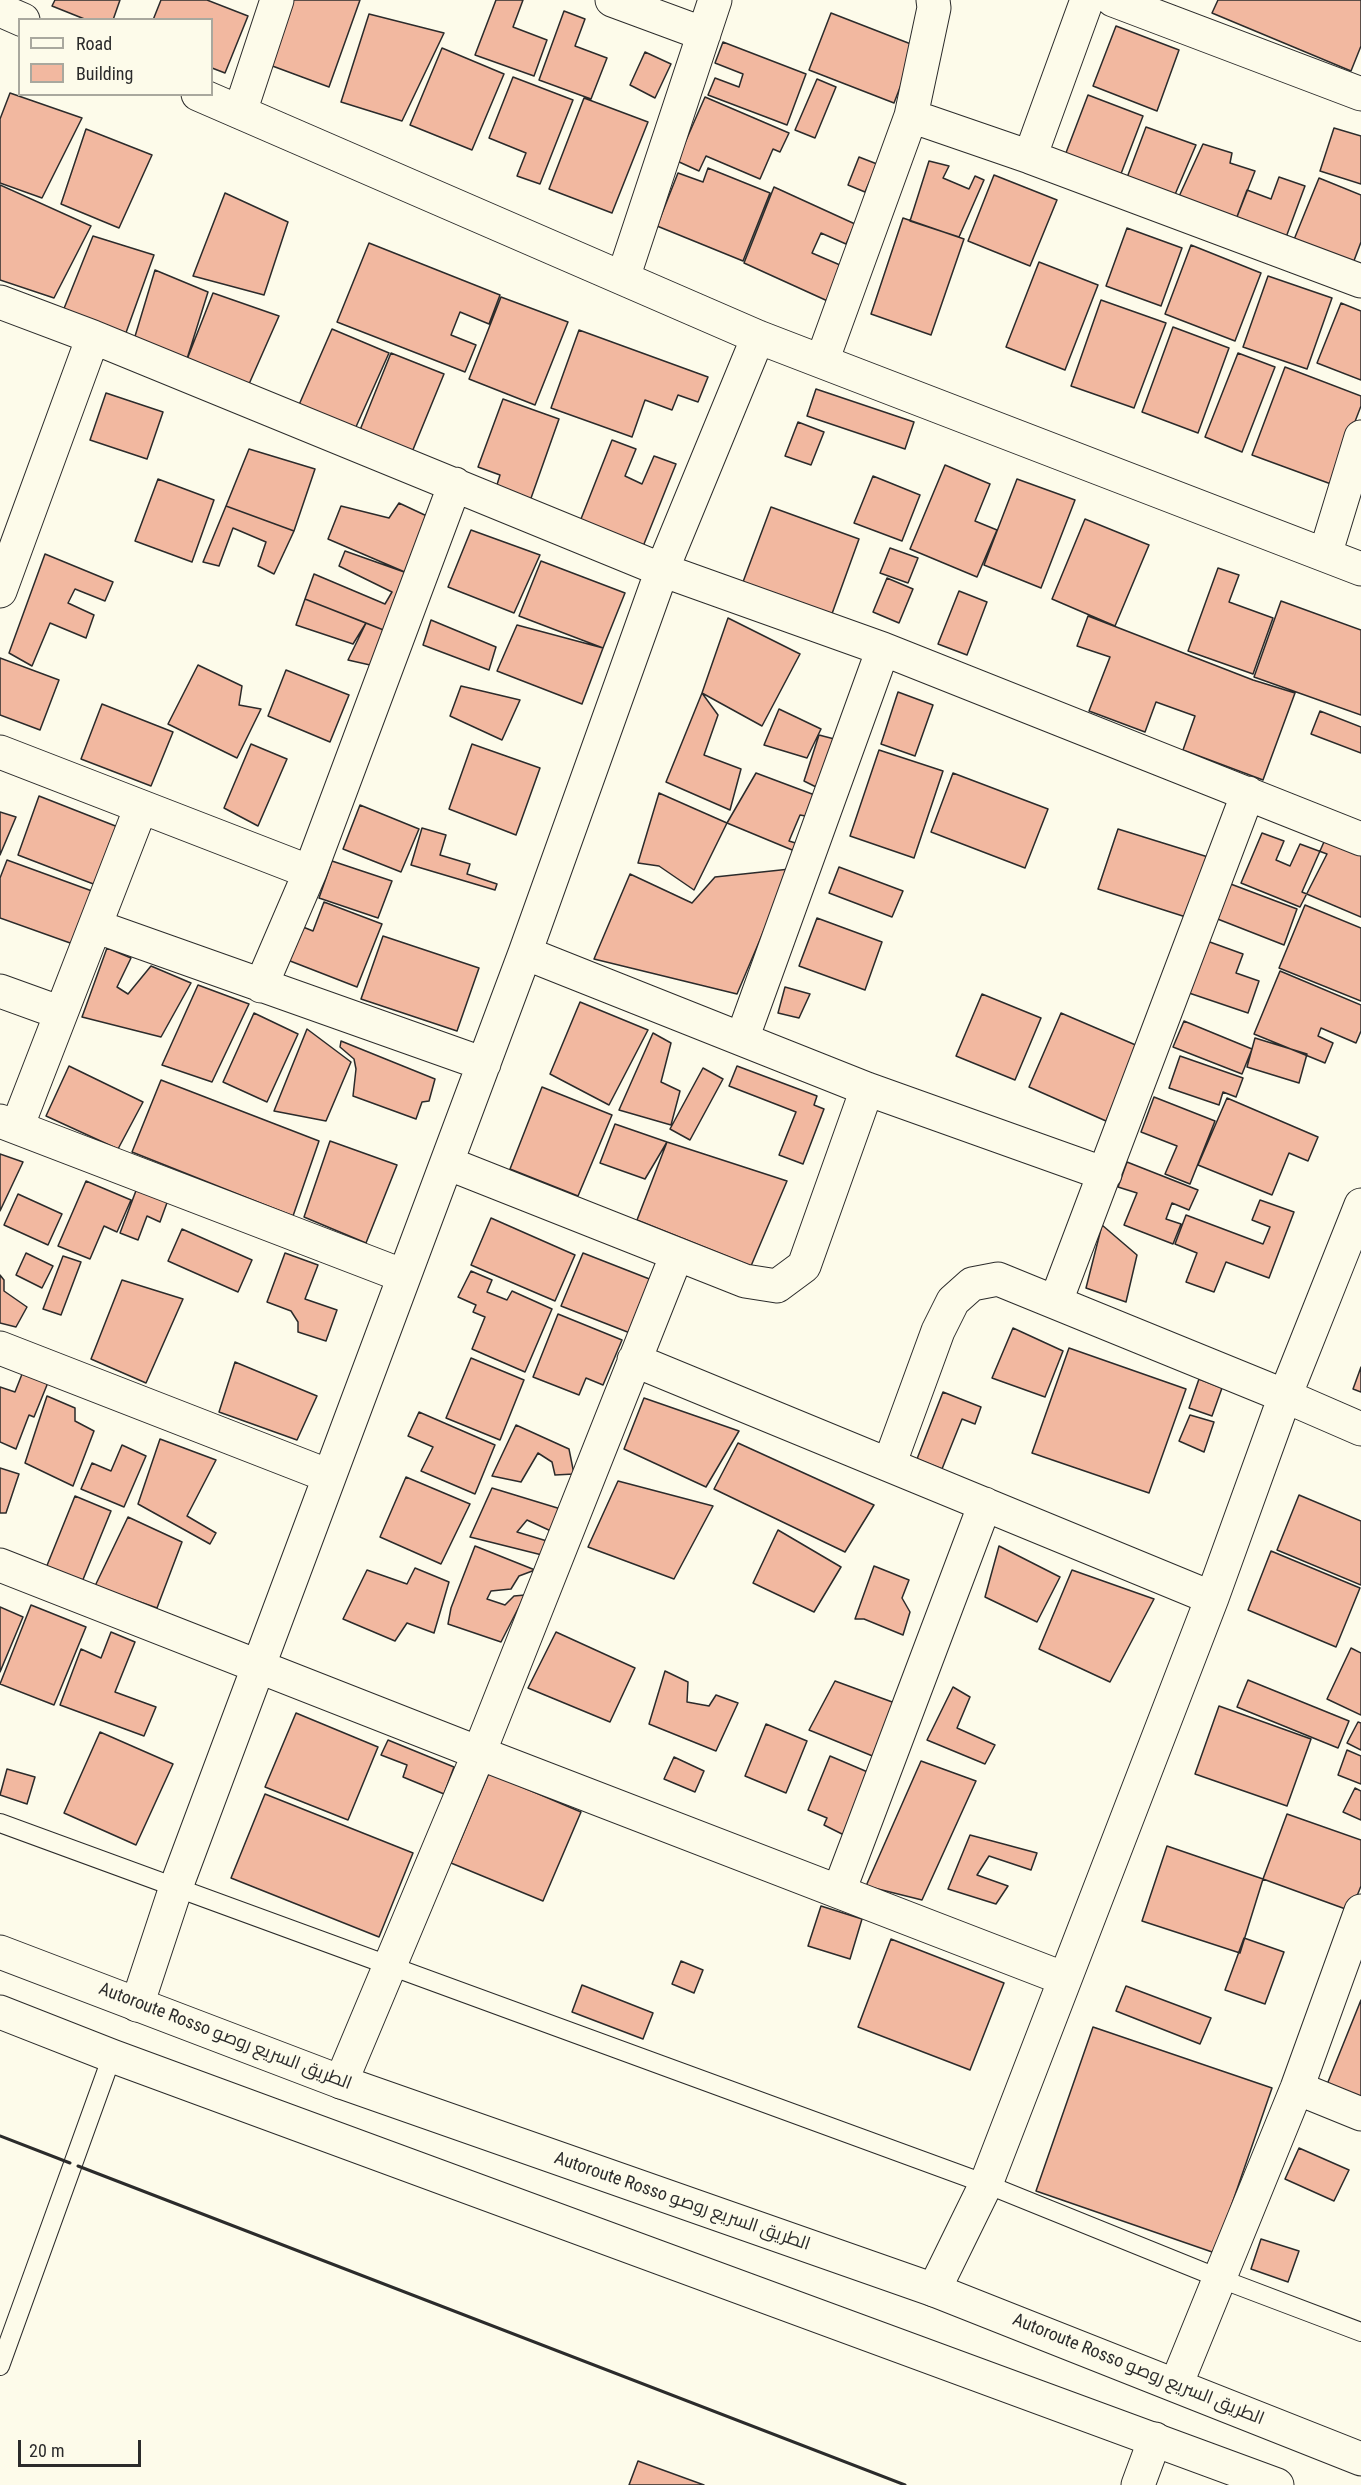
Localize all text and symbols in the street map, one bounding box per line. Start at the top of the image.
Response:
legend [18,18,213,96]
text: Road [76,33,112,54]
text: Building [76,63,133,84]
street label: Autoroute Rosso الطريق السريع روصو [95,1979,355,2095]
street label: Autoroute Rosso الطريق السريع روصو [551,2148,813,2256]
street label: Autoroute Rosso الطريق السريع روصو [1009,2310,1267,2430]
scale bar [21,2428,144,2466]
text: 20 m [29,2440,64,2461]

